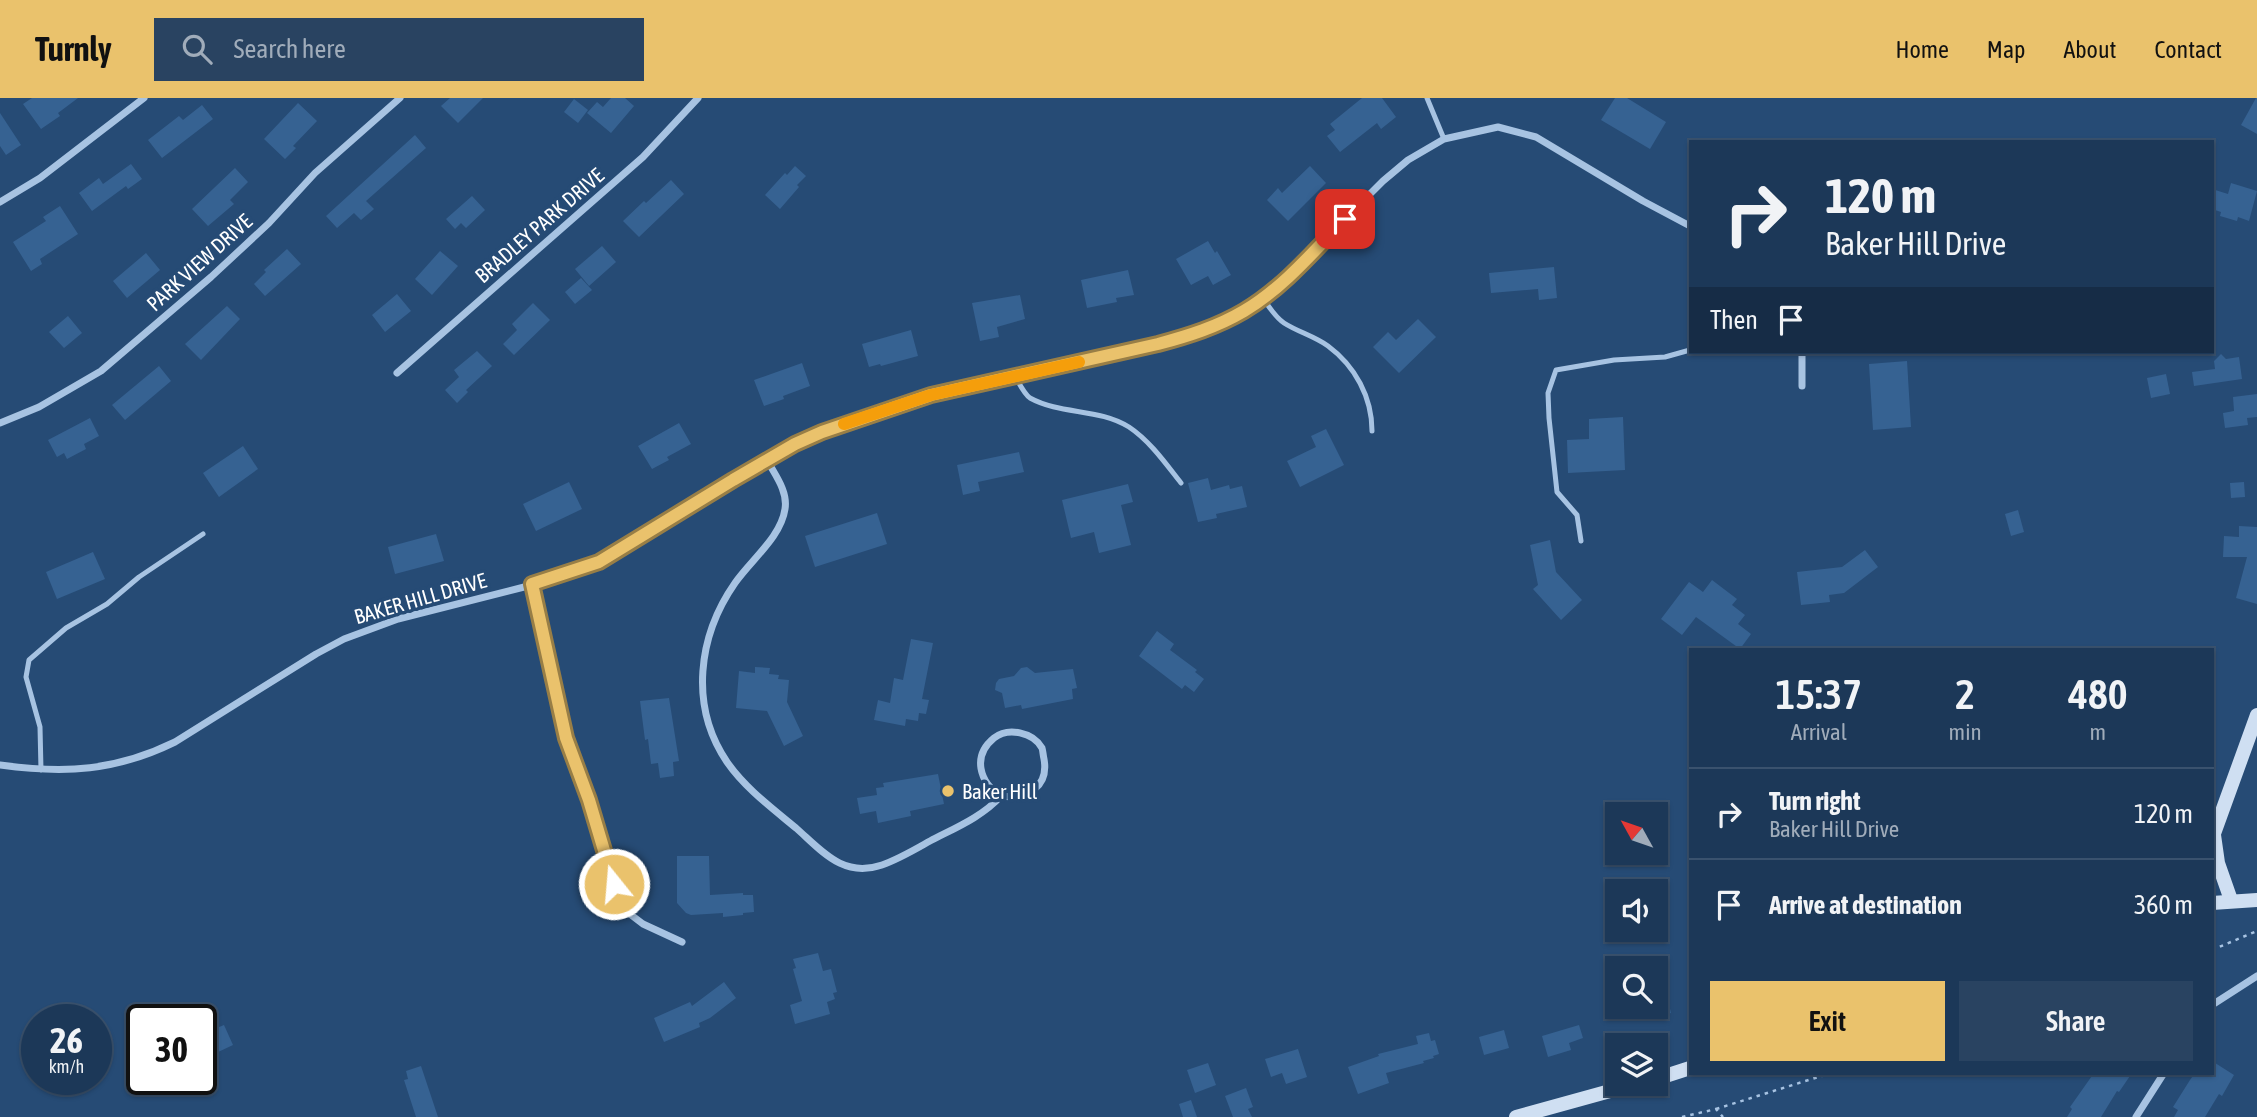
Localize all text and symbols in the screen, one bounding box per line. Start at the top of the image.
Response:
search box [154,18,644,81]
text: Turnly [35,30,112,68]
icon: search [178,30,216,68]
text: Search here [234,34,346,64]
text: Home [1895,36,1949,63]
text: Map [1987,36,2025,63]
text: About [2063,36,2116,63]
text: Contact [2154,36,2222,63]
street label: BRADLEY PARK DRIVE [470,163,608,287]
text: 120 m [1825,167,1936,223]
icon: right [1710,168,1801,259]
pin [1315,189,1375,249]
icon: arrive [1326,200,1364,238]
street label: PARK VIEW DRIVE [142,209,256,315]
text: Baker Hill Drive [1825,225,2006,262]
icon: arrive [1772,301,1810,339]
text: Then [1710,305,1758,335]
street label: BAKER HILL DRIVE [351,568,489,628]
text: 15:37 [1776,670,1862,718]
text: 2 [1955,670,1975,718]
text: 480 [2068,670,2127,718]
text: Arrival [1791,719,1847,745]
text: min [1949,719,1982,745]
text: m [2090,719,2106,745]
place label: Baker Hill [962,779,1038,803]
marker: Baker Hill [940,783,956,799]
text: Turn right [1769,786,1860,816]
icon: right [1710,795,1748,833]
text: 120 m [2134,799,2193,829]
north arrow [1605,802,1668,864]
map controls [1605,802,1668,1096]
text: Baker Hill Drive [1769,816,1899,842]
position arrow [577,847,651,921]
button: sound [1605,879,1668,942]
icon: arrive [1710,886,1748,924]
text: Arrive at destination [1769,890,1962,920]
text: 360 m [2134,890,2193,920]
button: search [1605,956,1668,1019]
button: Exit [1710,981,1945,1061]
button: Share [1959,981,2193,1061]
speed limit sign: 30 [126,1004,217,1095]
text: 26 [50,1020,83,1060]
button: layers [1605,1033,1668,1096]
text: km/h [49,1056,84,1077]

